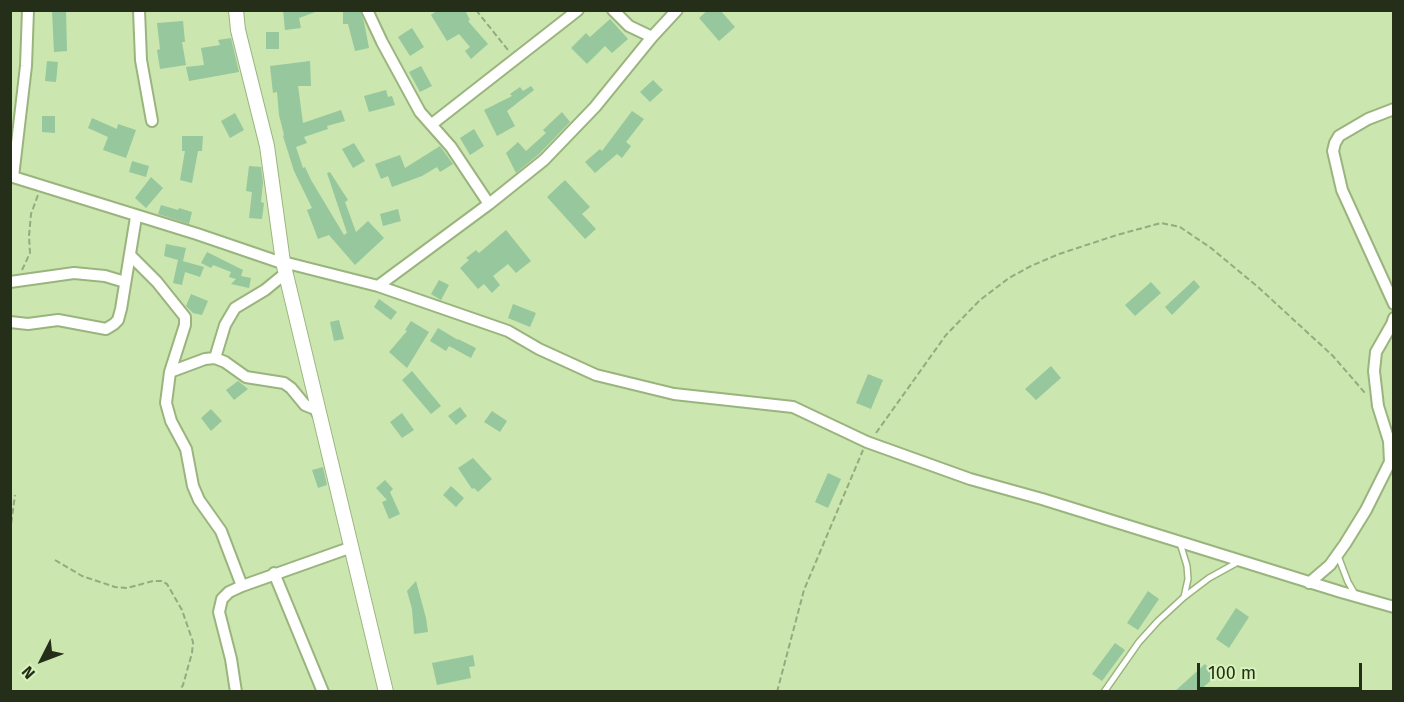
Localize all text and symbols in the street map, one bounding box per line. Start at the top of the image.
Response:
north arrow [12,630,72,690]
scale bar [1200,651,1365,689]
text: N [18,662,39,683]
text: 100 m [1208,662,1256,684]

